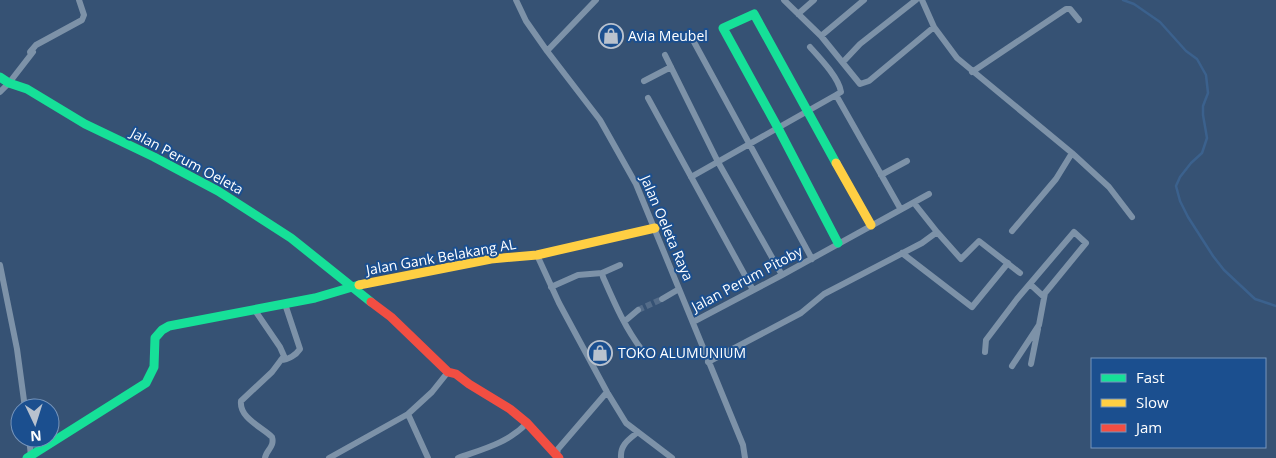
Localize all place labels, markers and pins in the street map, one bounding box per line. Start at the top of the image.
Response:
shop icon: Avia Meubel [598,23,624,49]
place label: Avia Meubel [628,26,708,45]
shop icon: TOKO ALUMUNIUM [587,340,613,366]
place label: TOKO ALUMUNIUM [618,343,746,362]

